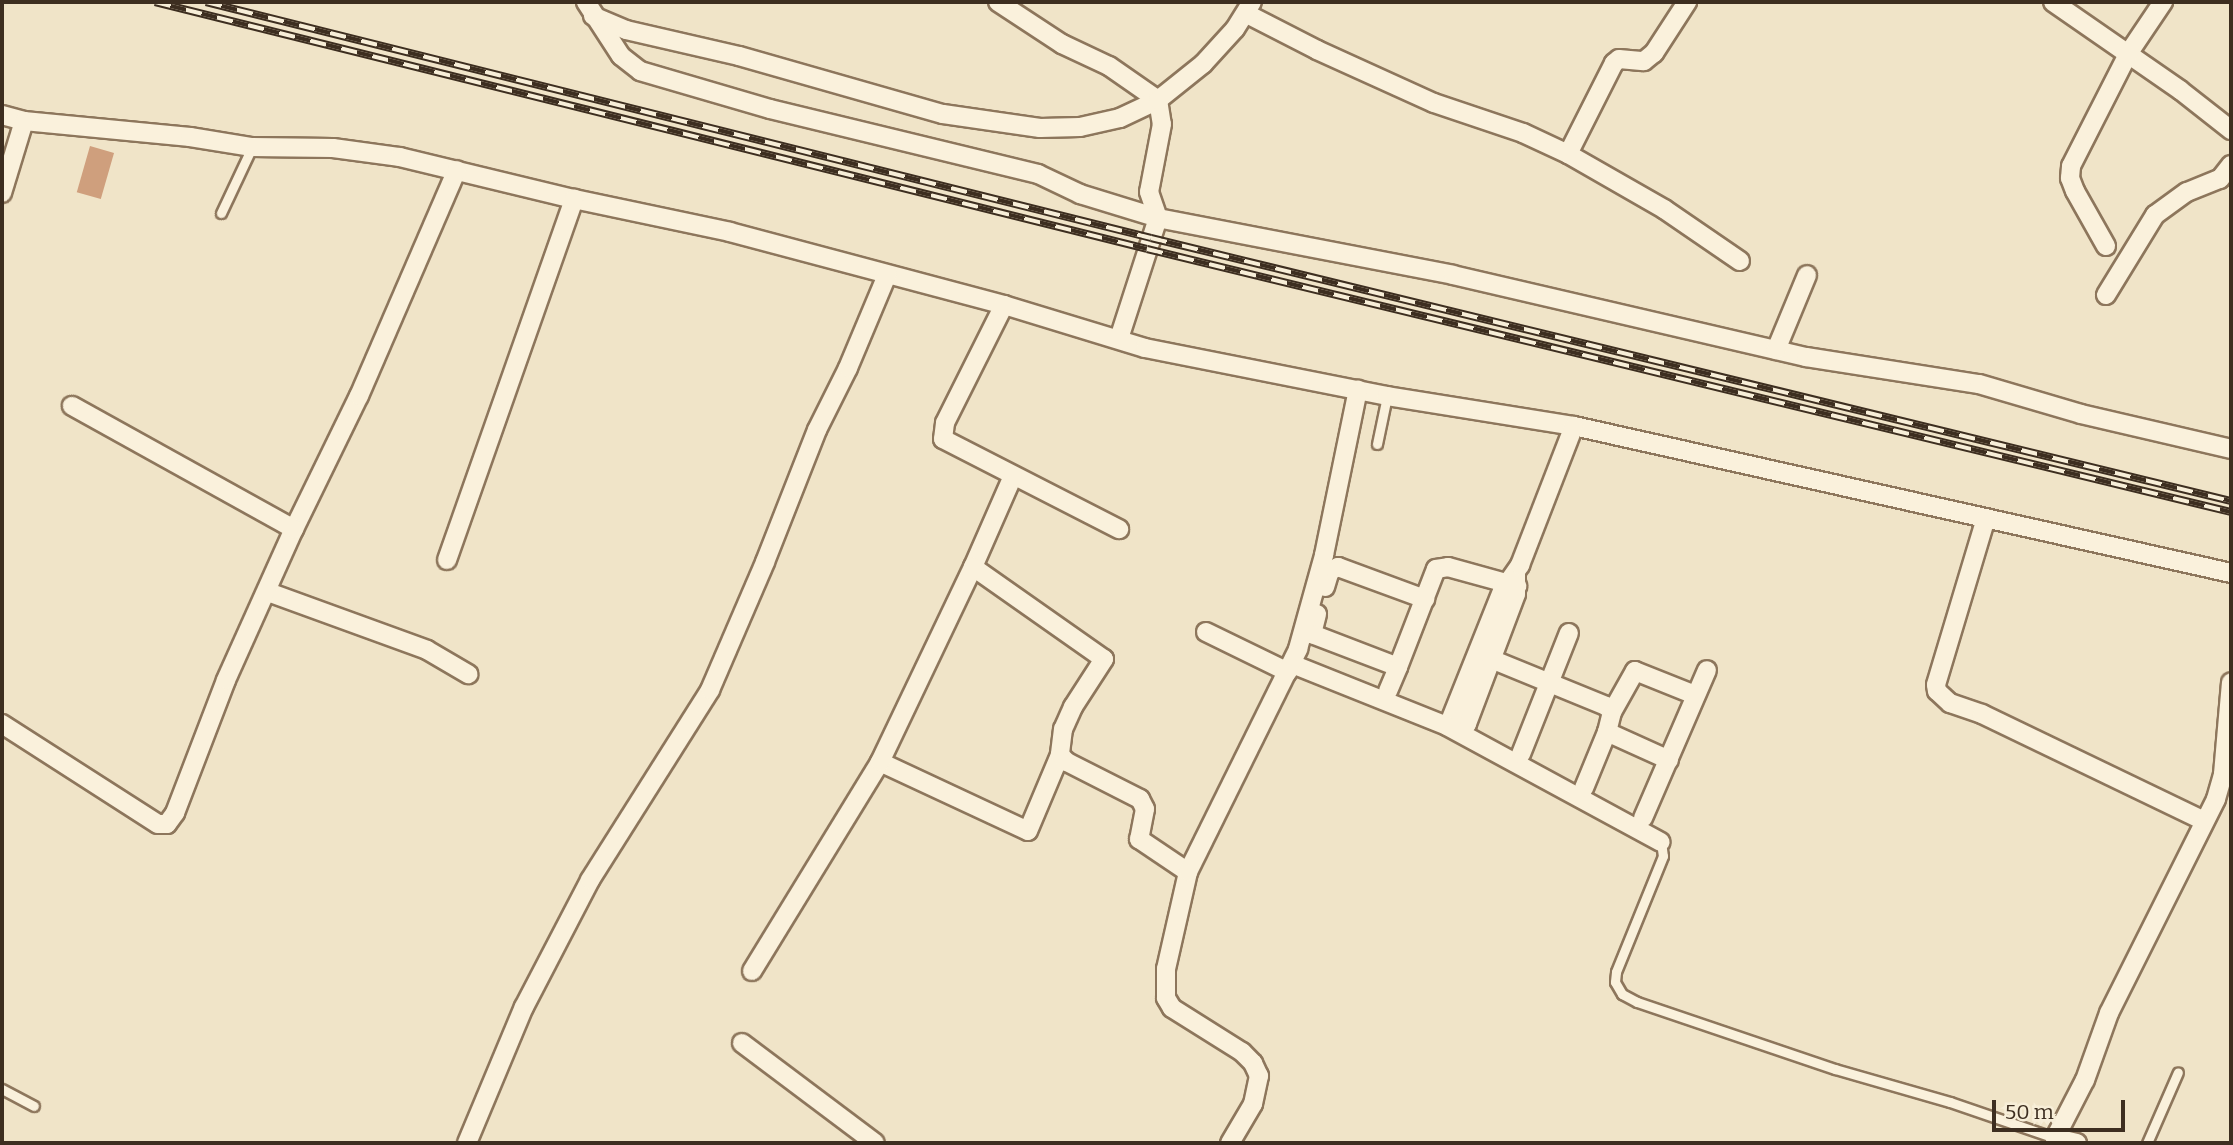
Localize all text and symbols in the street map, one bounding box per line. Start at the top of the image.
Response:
scale bar [1995,1086,2128,1130]
text: 50 m [2005,1099,2054,1125]

